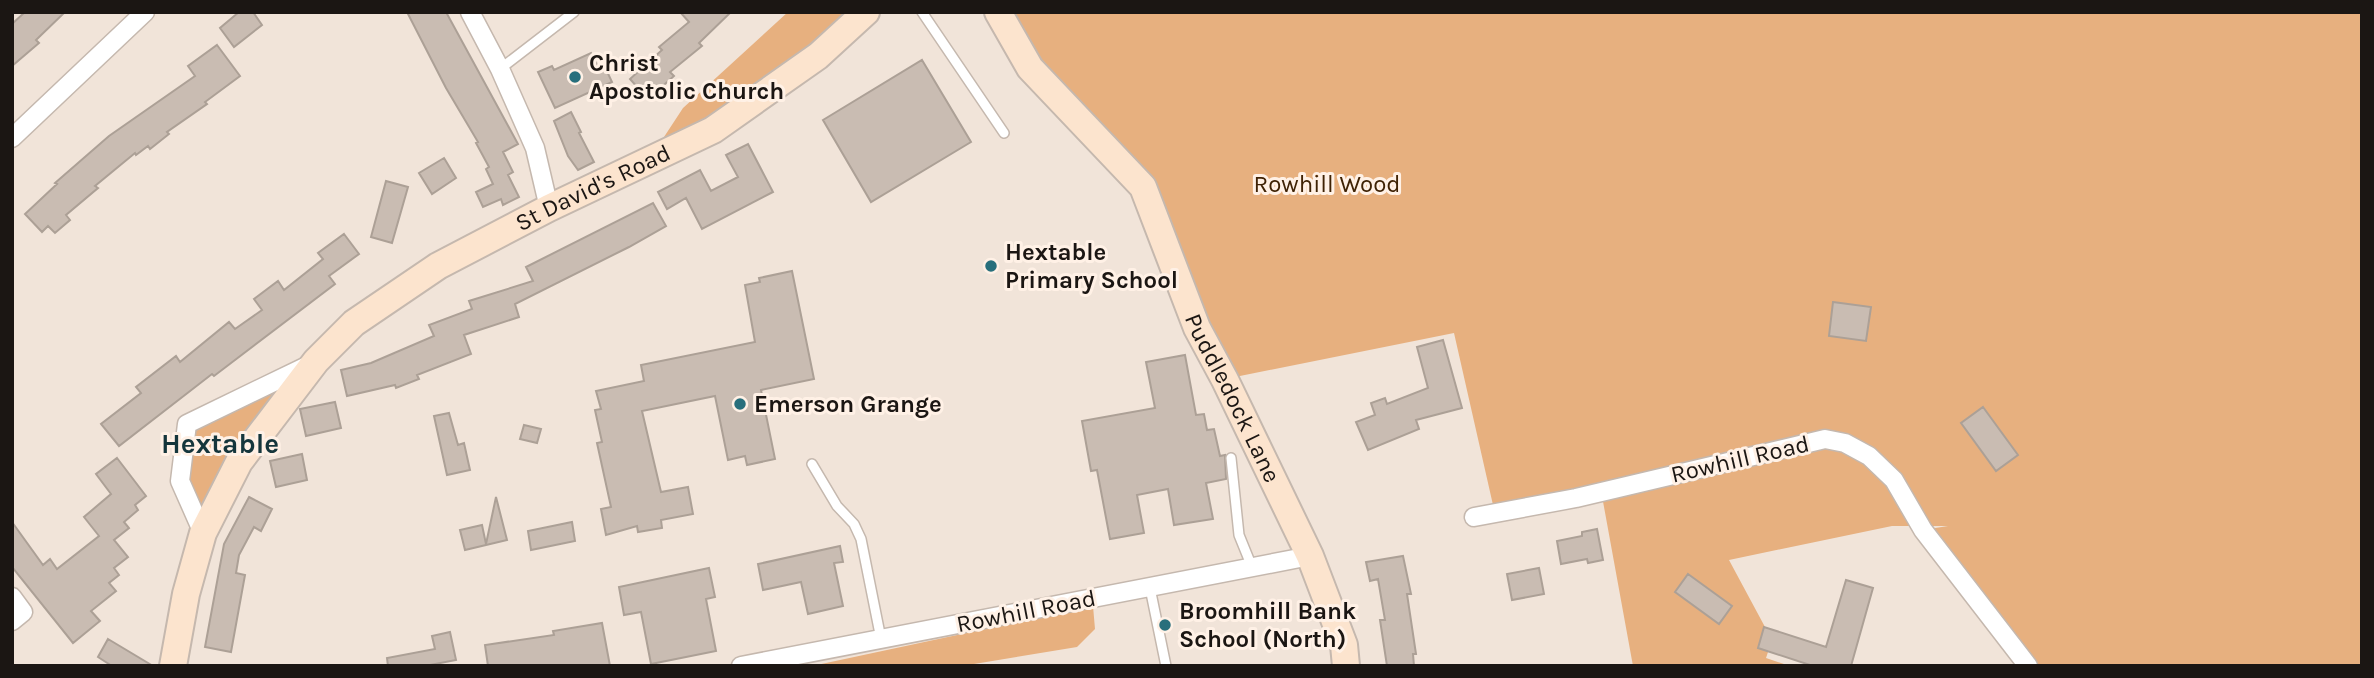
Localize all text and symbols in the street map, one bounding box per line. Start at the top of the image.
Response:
place label: Christ Apostolic Church [589,49,784,105]
marker: Christ Apostolic Church [567,69,583,85]
street label: St David's Road [511,138,675,237]
park label: Rowhill Wood [1253,170,1401,198]
place label: Hextable Primary School [1005,238,1178,294]
marker: Hextable Primary School [983,258,999,274]
street label: Puddledock Lane [1179,310,1286,487]
place label: Emerson Grange [754,390,942,418]
marker: Emerson Grange [732,396,748,412]
district label: Hextable [161,427,279,460]
street label: Rowhill Road [1668,429,1812,489]
street label: Rowhill Road [954,584,1098,638]
place label: Broomhill Bank School (North) [1179,597,1356,653]
marker: Broomhill Bank School (North) [1157,617,1173,633]

